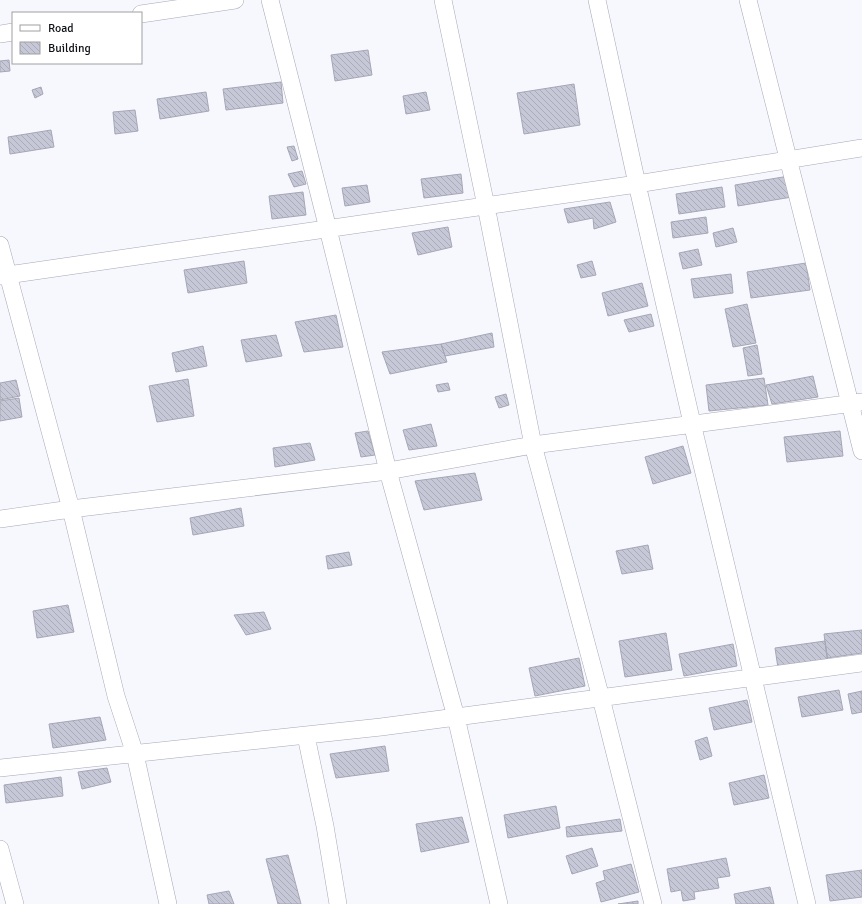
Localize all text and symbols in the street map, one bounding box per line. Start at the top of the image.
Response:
legend [12,12,142,64]
text: Road [48,21,74,36]
text: Building [48,41,91,56]

